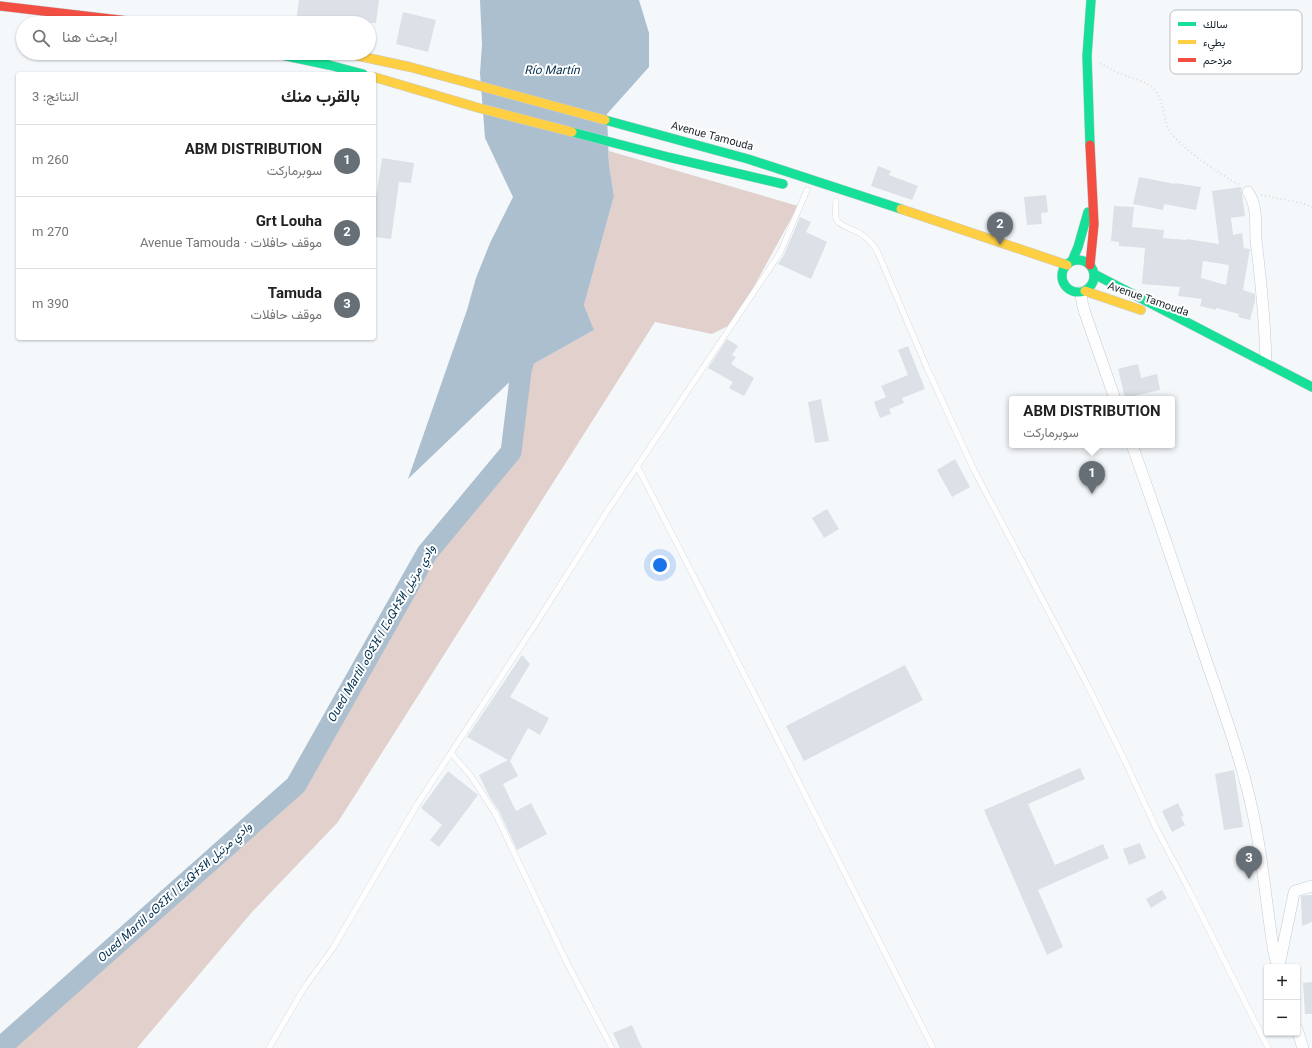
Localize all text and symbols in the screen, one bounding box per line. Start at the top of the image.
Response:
legend [1170,10,1302,74]
search box [16,16,376,60]
text: سالك [1203,17,1228,34]
icon: search [30,27,52,49]
text: ابحث هنا [62,27,118,50]
text: بطيء [1203,35,1225,52]
text: مزدحم [1203,53,1232,70]
water label: Río Martín [524,62,581,80]
text: بالقرب منك [281,85,360,111]
text: النتائج: 3 [32,88,79,108]
street label: Avenue Tamouda [669,118,755,156]
text: ABM DISTRIBUTION [185,139,322,162]
text: 260 m [32,151,69,171]
text: 1 [343,151,351,171]
text: سوبرماركت [267,162,322,182]
text: Grt Louha [256,211,322,234]
pin: 2 [987,212,1013,245]
text: 270 m [32,223,69,243]
text: 2 [343,223,351,243]
text: موقف حافلات · Avenue Tamouda [140,234,322,254]
street label: Avenue Tamouda [1105,278,1191,322]
text: Tamuda [268,283,322,306]
text: 390 m [32,295,69,315]
text: 3 [343,295,351,315]
text: موقف حافلات [251,306,322,326]
popup [1009,396,1175,448]
text: ABM DISTRIBUTION [1023,401,1161,424]
text: سوبرماركت [1023,424,1079,444]
pin: 1 [1079,461,1105,494]
water label: Oued Martil ⴰⵙⵉⴼ ⵏ ⵎⴰⵕⵜⵉⵍ وادي مرتيل [323,541,441,726]
your location [650,555,670,575]
water label: Oued Martil ⴰⵙⵉⴼ ⵏ ⵎⴰⵕⵜⵉⵍ وادي مرتيل [94,818,257,968]
pin: 3 [1236,846,1262,879]
map controls [1264,964,1300,1036]
button: + [1264,964,1300,1000]
button: − [1264,1000,1300,1036]

